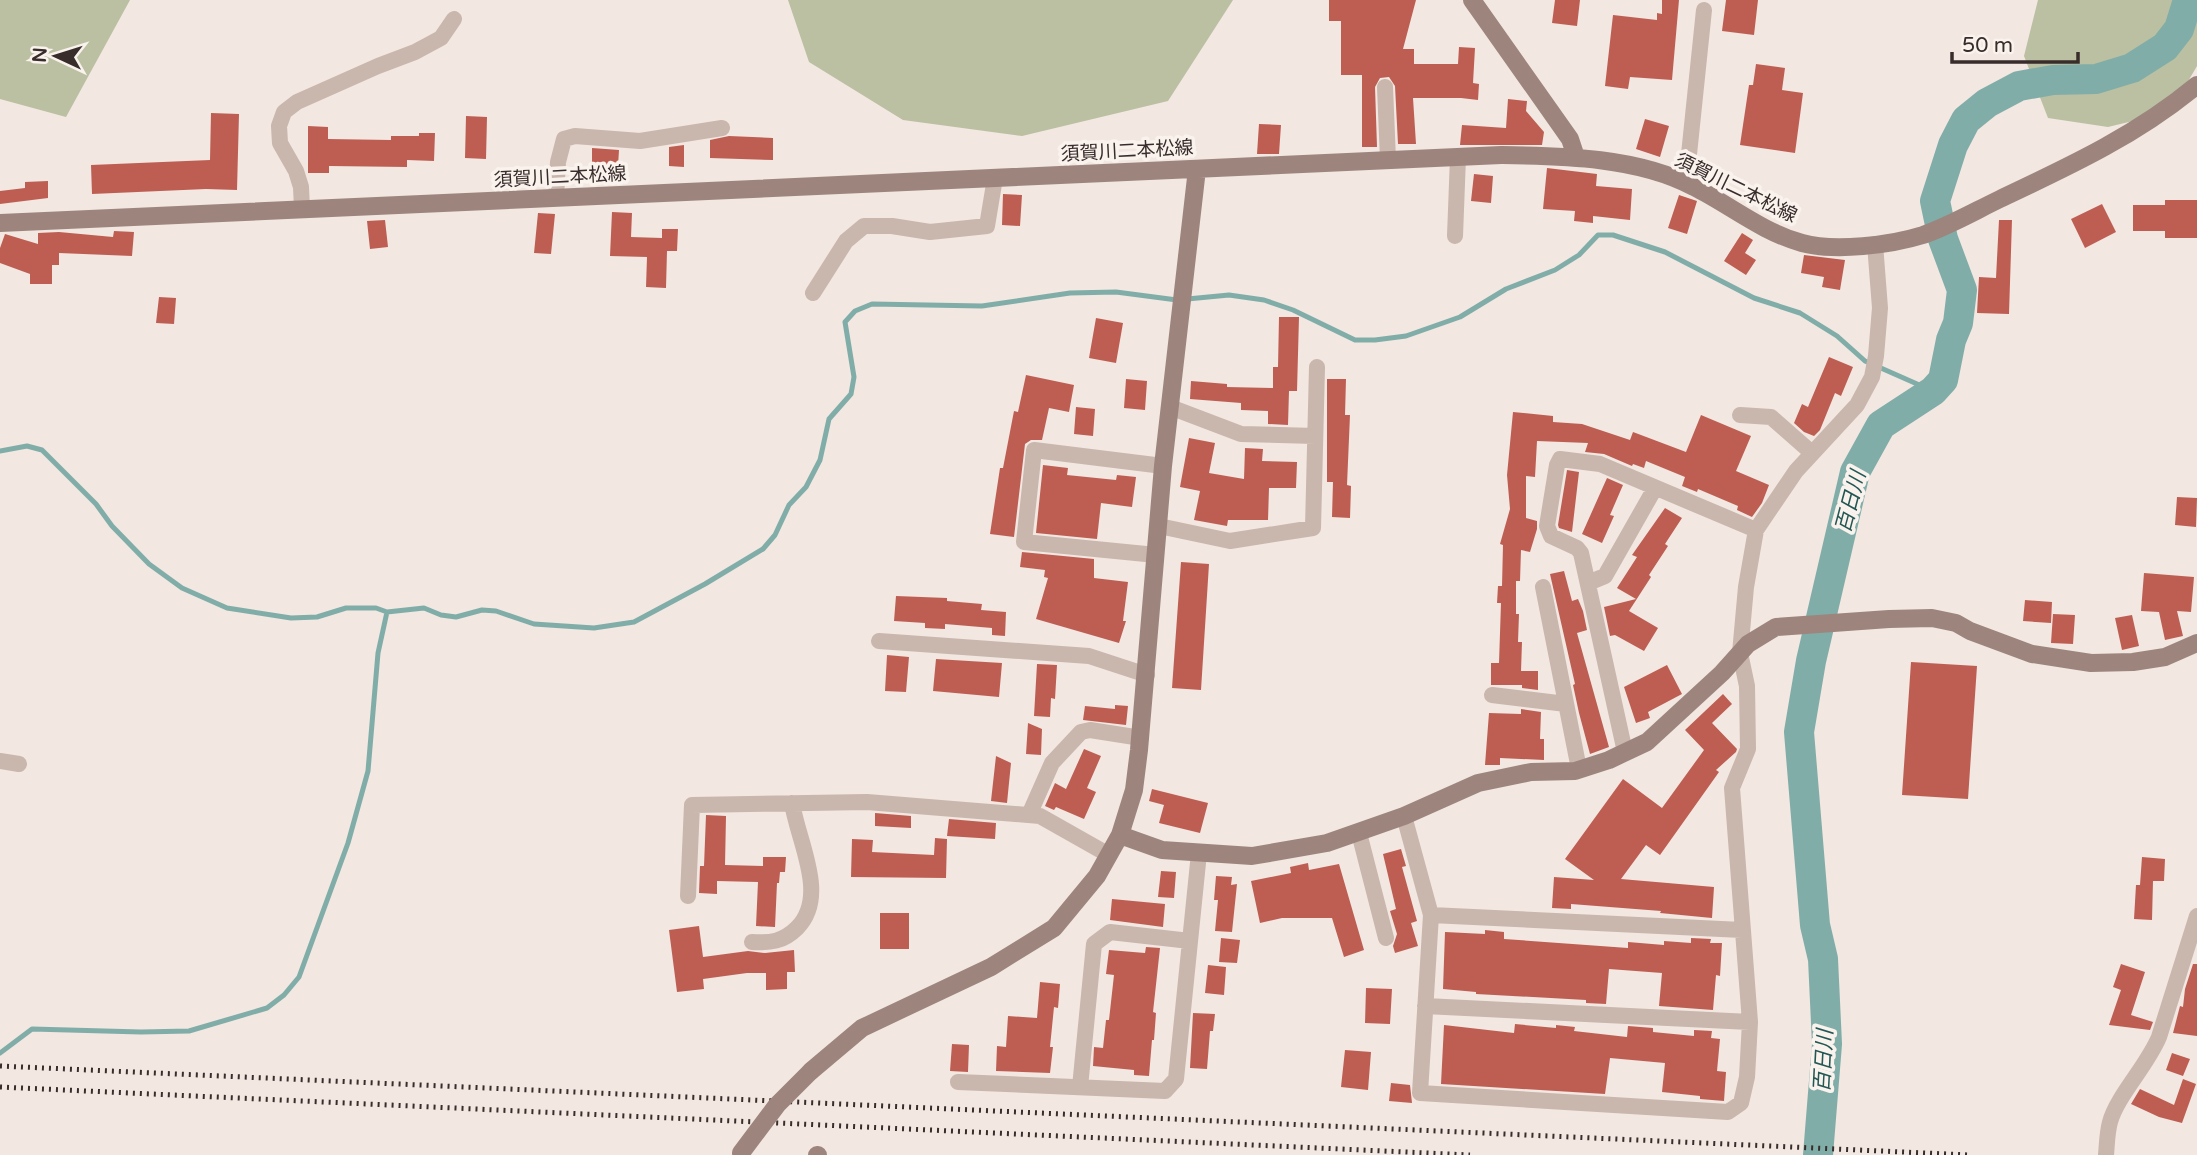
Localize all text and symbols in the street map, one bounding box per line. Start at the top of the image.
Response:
north arrow [21,21,91,91]
scale bar [1952,21,2078,65]
text: 50 m [1962,33,2013,58]
text: N [29,47,52,63]
street label: 須賀川二本松線 [1060,137,1194,165]
street label: 須賀川二本松線 [1671,149,1801,227]
street label: 須賀川二本松線 [493,163,627,191]
water label: 百日川 [1831,466,1872,536]
water label: 百日川 [1810,1027,1838,1093]

